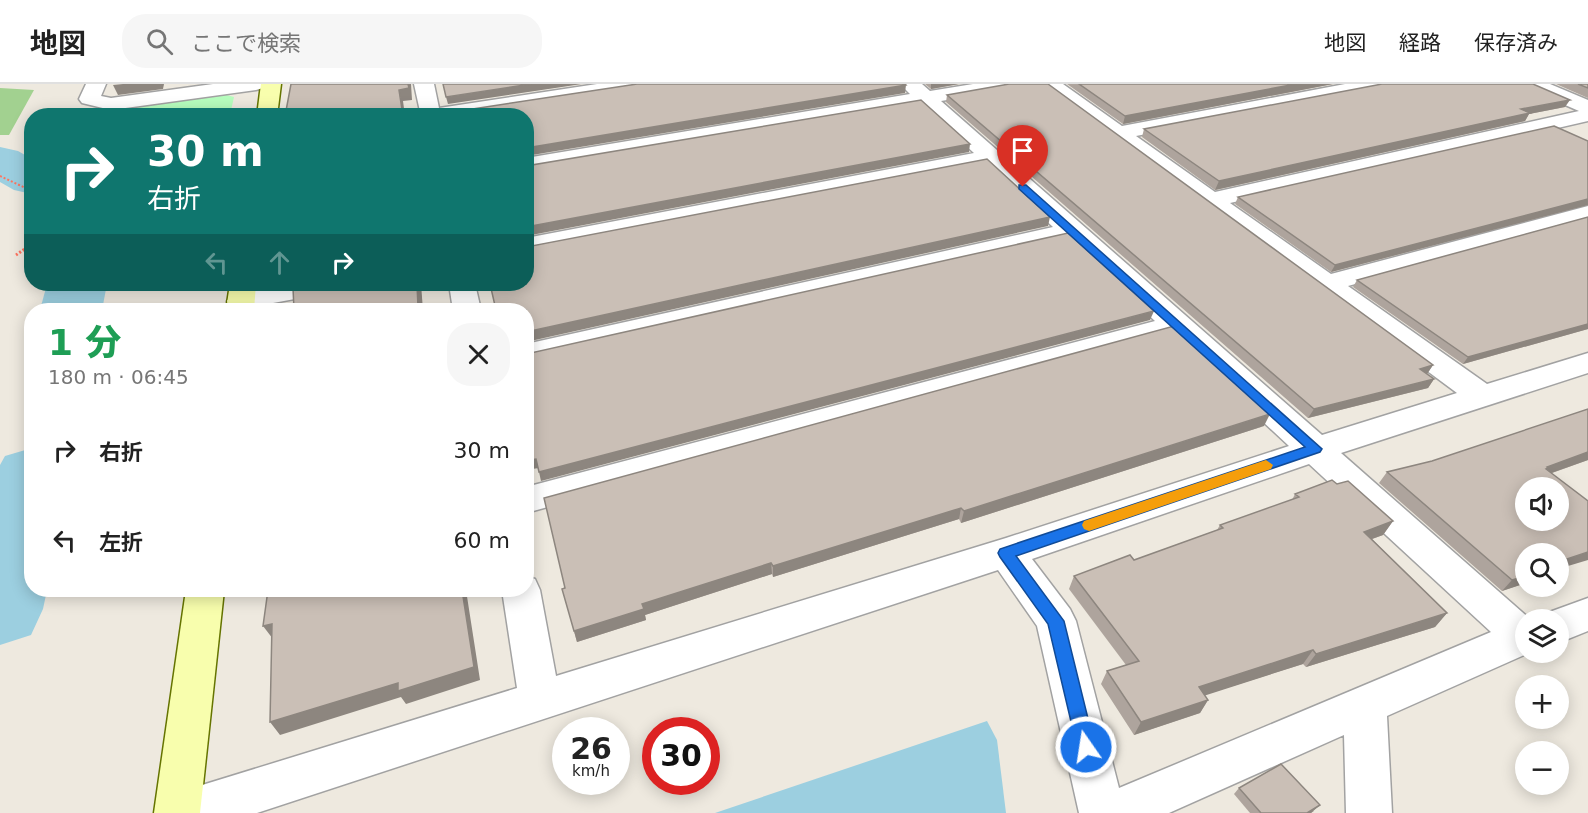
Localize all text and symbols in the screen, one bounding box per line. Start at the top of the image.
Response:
search box [122,14,542,68]
icon: search [143,25,176,58]
text: 地図 [30,27,86,60]
text: ここで検索 [191,31,301,56]
text: 地図 [1324,31,1366,55]
text: 経路 [1399,31,1441,55]
text: 保存済み [1474,31,1558,55]
pin [997,125,1048,187]
text: 30 m [147,127,264,176]
icon: right [48,132,126,210]
icon: arrive [1006,134,1039,167]
text: 右折 [147,183,201,214]
icon: left [200,246,233,279]
icon: ahead [263,246,296,279]
icon: right [326,246,359,279]
text: 1 分 [48,322,122,363]
button: close [447,323,510,386]
text: 180 m · 06:45 [48,365,189,389]
icon: right [48,434,81,467]
text: 30 m [454,438,510,463]
text: 右折 [99,440,143,465]
map controls [1515,477,1569,795]
button: sound [1515,477,1569,531]
icon: left [48,524,81,557]
text: 60 m [454,528,510,553]
text: 左折 [99,530,143,555]
button: search [1515,543,1569,597]
button: layers [1515,609,1569,663]
button: + [1515,675,1569,729]
position arrow [1054,715,1118,779]
speed limit sign: 30 [642,717,720,795]
text: 26 [570,731,612,766]
button: − [1515,741,1569,795]
text: km/h [572,762,610,780]

